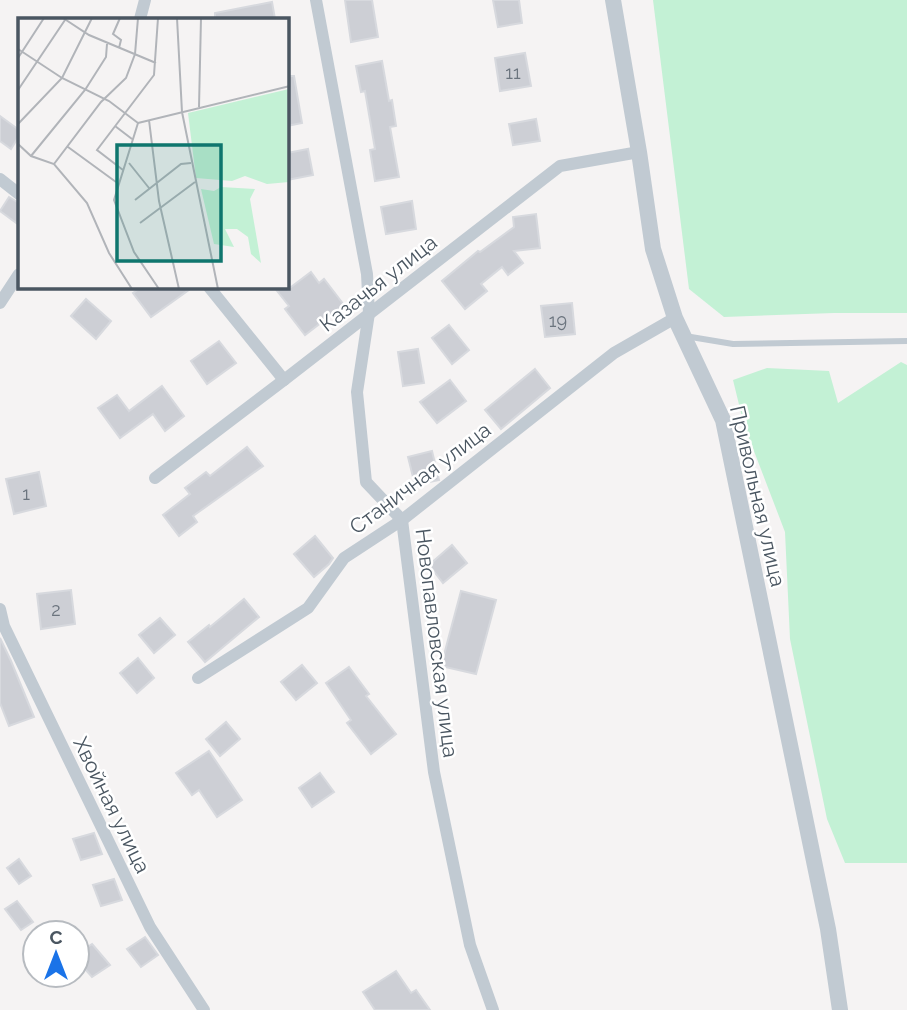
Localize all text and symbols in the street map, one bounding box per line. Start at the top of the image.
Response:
inset map [18,18,289,289]
house number: 11 [505,62,521,83]
street label: Казачья улица [314,229,442,337]
house number: 19 [549,310,567,331]
street label: Привольная улица [725,403,791,589]
street label: Станичная улица [345,417,495,539]
house number: 1 [22,483,30,504]
street label: Новопавловская улица [411,527,463,759]
house number: 2 [51,599,61,620]
street label: Хвойная улица [68,733,156,877]
north arrow [21,919,91,989]
text: С [49,926,63,948]

